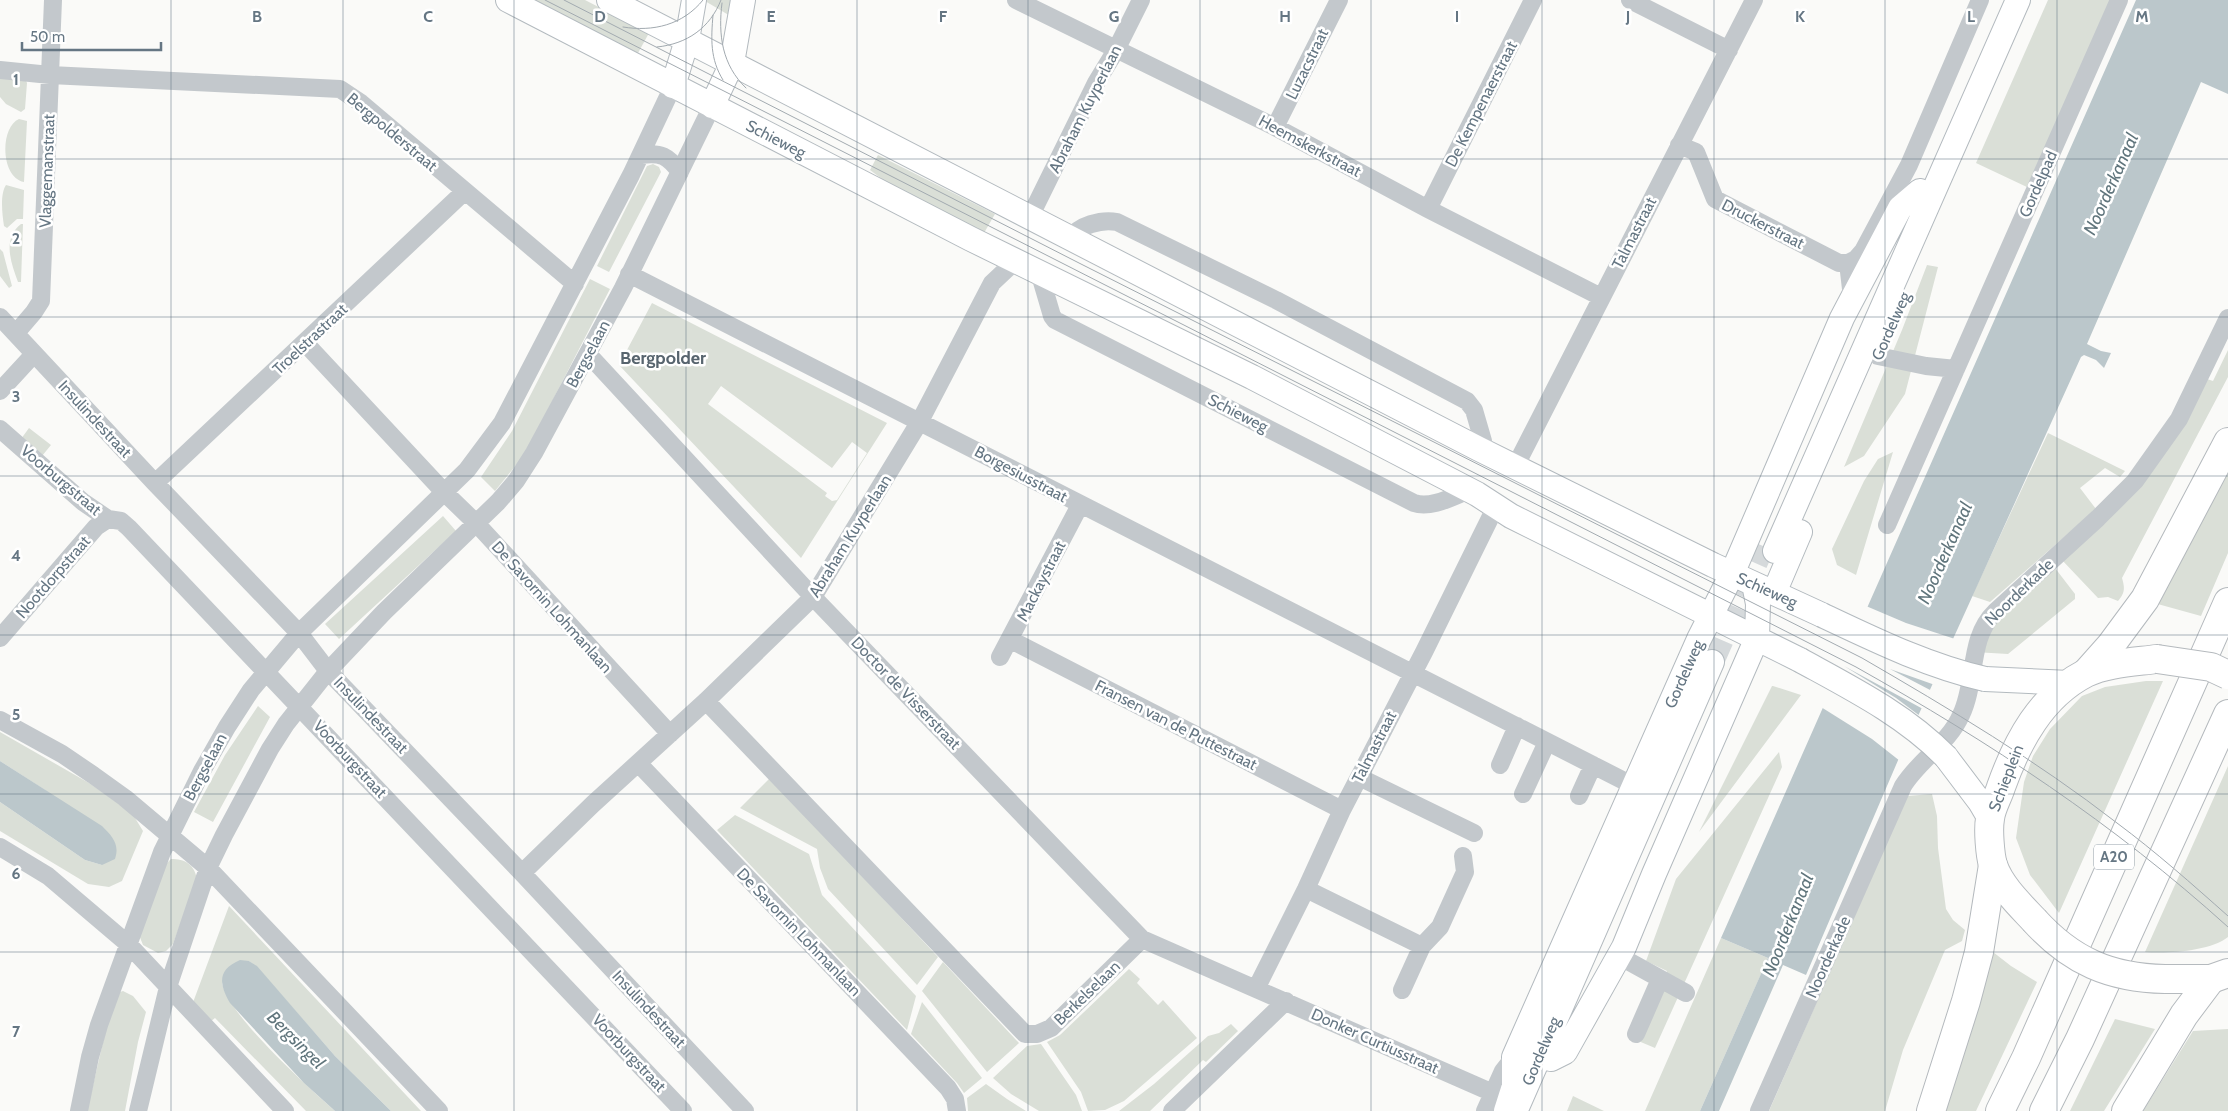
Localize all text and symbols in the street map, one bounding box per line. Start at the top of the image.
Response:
text: B [252,7,262,26]
text: C [423,7,433,26]
text: D [594,7,606,26]
text: E [766,7,776,26]
text: F [939,7,948,26]
text: G [1109,7,1119,26]
text: H [1279,7,1291,26]
text: I [1455,7,1459,26]
text: J [1625,7,1630,26]
text: K [1795,7,1805,26]
text: L [1967,7,1975,26]
text: M [2135,7,2149,26]
scale bar [22,20,161,52]
street label: Luzacstraat [1282,25,1333,102]
text: 50 m [30,28,65,46]
street label: De Kempenaerstraat [1441,37,1521,170]
street label: Abraham Kuyperlaan [1045,42,1125,176]
text: 1 [13,70,19,89]
street label: Bergpolderstraat [343,89,441,176]
street label: Heemskerkstraat [1256,111,1365,181]
street label: Vlaggemanstraat [36,113,58,228]
street label: Schieweg [743,116,810,163]
water label: Noorderkanaal [2079,129,2144,238]
street label: Gordelpad [2015,148,2061,220]
street label: Talmastraat [1608,193,1661,272]
street label: Druckerstraat [1719,195,1808,253]
text: 2 [12,229,20,248]
street label: Gordelweg [1868,288,1915,363]
street label: Troelstrastraat [269,299,352,378]
street label: Bergselaan [562,317,614,391]
district label: Bergpolder [620,347,706,369]
street label: Insulindestraat [54,376,136,462]
text: 3 [12,387,20,406]
street label: Schieweg [1205,390,1272,437]
street label: Voorburgstraat [17,441,106,520]
street label: Borgesiusstraat [971,442,1071,507]
street label: Abraham Kuyperlaan [805,471,895,601]
water label: Noorderkanaal [1913,498,1978,607]
street label: Nootdorpstraat [12,531,94,622]
street label: De Savornin Lohmanlaan [488,537,616,677]
street label: Mackaystraat [1013,537,1070,624]
text: 4 [11,546,21,565]
street label: Noorderkade [1981,555,2057,629]
street label: Schieweg [1734,568,1801,612]
street label: Doctor de Visserstraat [847,633,965,754]
street label: Gordelweg [1661,636,1708,711]
street label: Insulindestraat [330,673,413,758]
street label: Fransen van de Puttestraat [1092,676,1261,774]
text: 5 [12,705,20,724]
street label: Talmastraat [1348,707,1401,786]
street label: Voorburgstraat [309,716,391,802]
street label: Bergselaan [179,730,231,804]
street label: Schieplein [1985,742,2027,814]
road number: A20 [2094,844,2134,870]
text: 6 [12,864,21,883]
street label: De Savornin Lohmanlaan [733,864,865,1000]
water label: Noorderkanaal [1757,870,1819,980]
street label: Noorderkade [1802,913,1854,1001]
street label: Berkelselaan [1050,957,1124,1029]
street label: Insulindestraat [608,966,690,1052]
street label: Donker Curtiusstraat [1308,1004,1442,1078]
water label: Bergsingel [262,1006,330,1074]
street label: Voorburgstraat [588,1010,670,1096]
street label: Gordelweg [1518,1013,1564,1088]
text: 7 [12,1022,21,1041]

